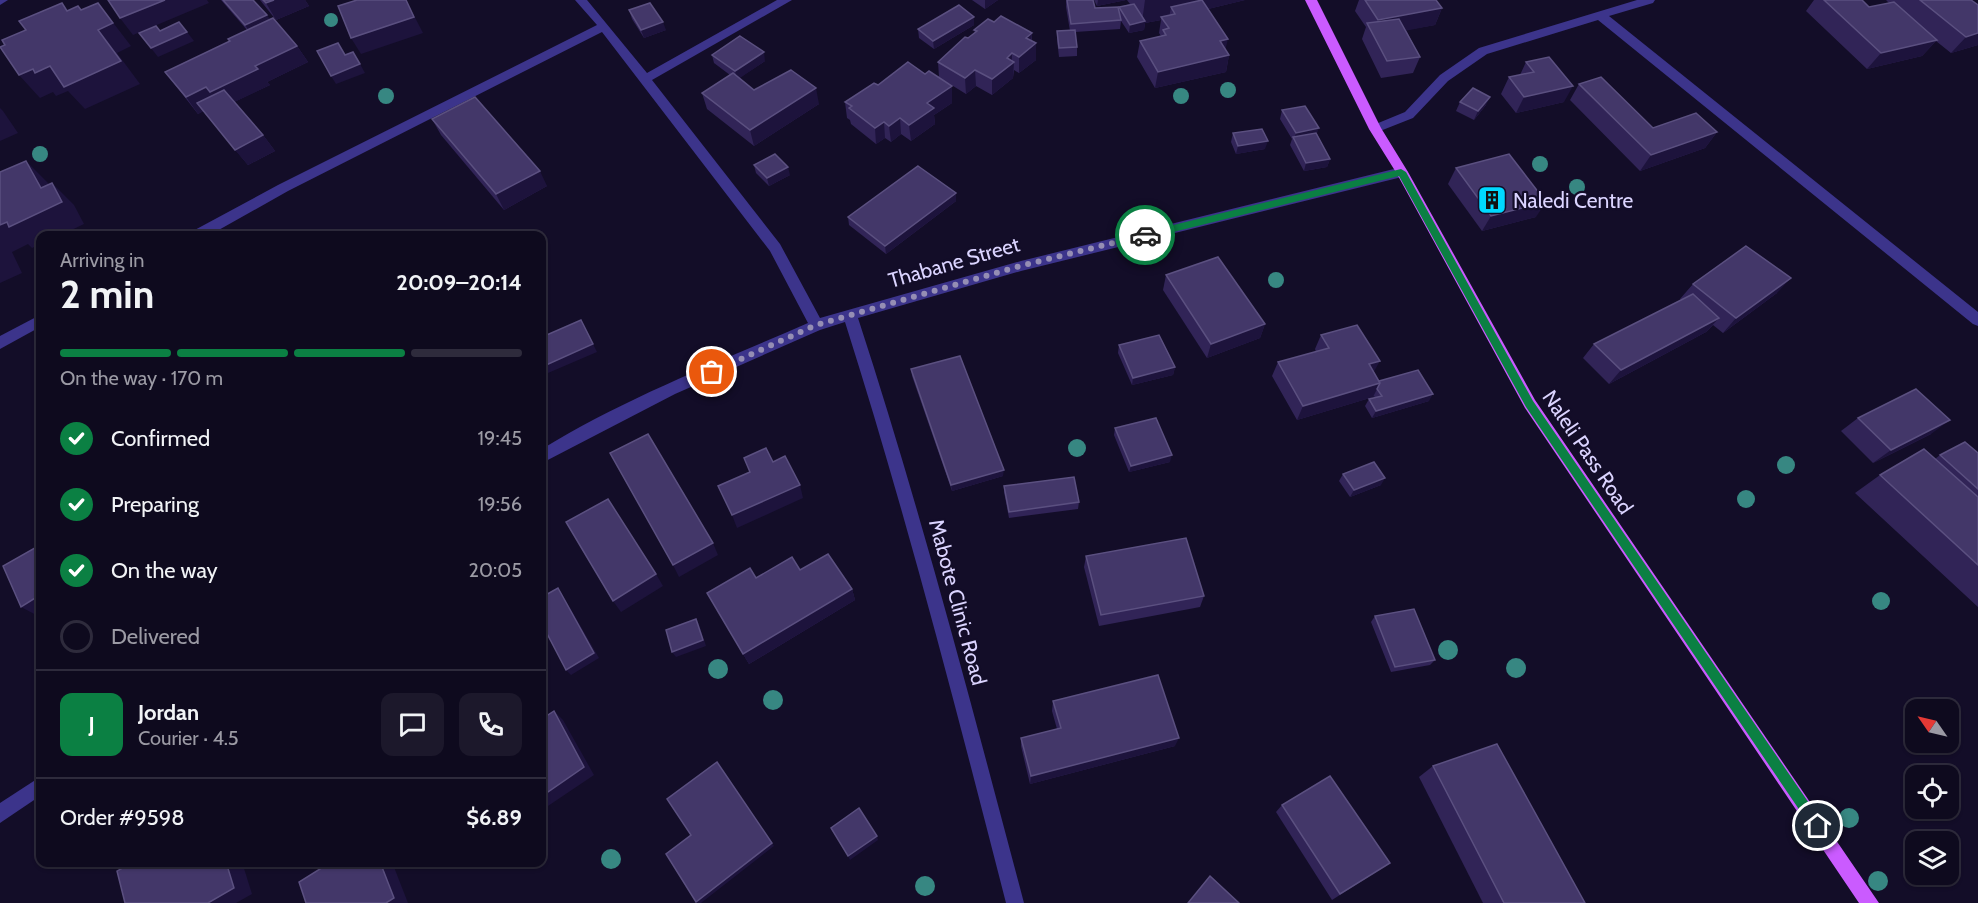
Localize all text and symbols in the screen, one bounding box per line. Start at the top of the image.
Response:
building icon: Naledi Centre [1476,184,1508,216]
place label: Naledi Centre [1513,188,1633,213]
courier [1115,205,1175,265]
icon: car [1129,219,1162,252]
street label: Thabane Street [885,231,1023,293]
text: Arriving in [60,248,144,272]
text: 20:09–20:14 [396,269,522,296]
text: 2 min [60,270,154,318]
pin [686,346,737,397]
icon: bag [695,355,728,388]
text: On the way · 170 m [60,366,223,390]
street label: Naleli Pass Road [1537,385,1639,519]
icon: check [60,422,93,455]
text: Confirmed [111,425,210,452]
text: 19:45 [478,426,522,450]
icon: check [60,488,93,521]
text: Preparing [111,491,199,518]
text: 19:56 [478,492,522,516]
street label: Mabote Clinic Road [924,516,992,688]
icon: check [60,554,93,587]
text: On the way [111,557,218,584]
text: 20:05 [469,558,522,582]
text: Delivered [111,623,200,650]
button: chat [381,693,444,756]
button: phone [459,693,522,756]
text: Jordan [138,699,199,726]
north arrow [1905,699,1959,753]
map controls [1905,699,1959,885]
text: J [88,711,95,738]
text: Courier · 4.5 [138,726,239,750]
button: locate [1905,765,1959,819]
pin [1792,800,1843,851]
text: Order #9598 [60,804,185,831]
text: $6.89 [466,804,522,831]
icon: home [1801,809,1834,842]
button: layers [1905,831,1959,885]

